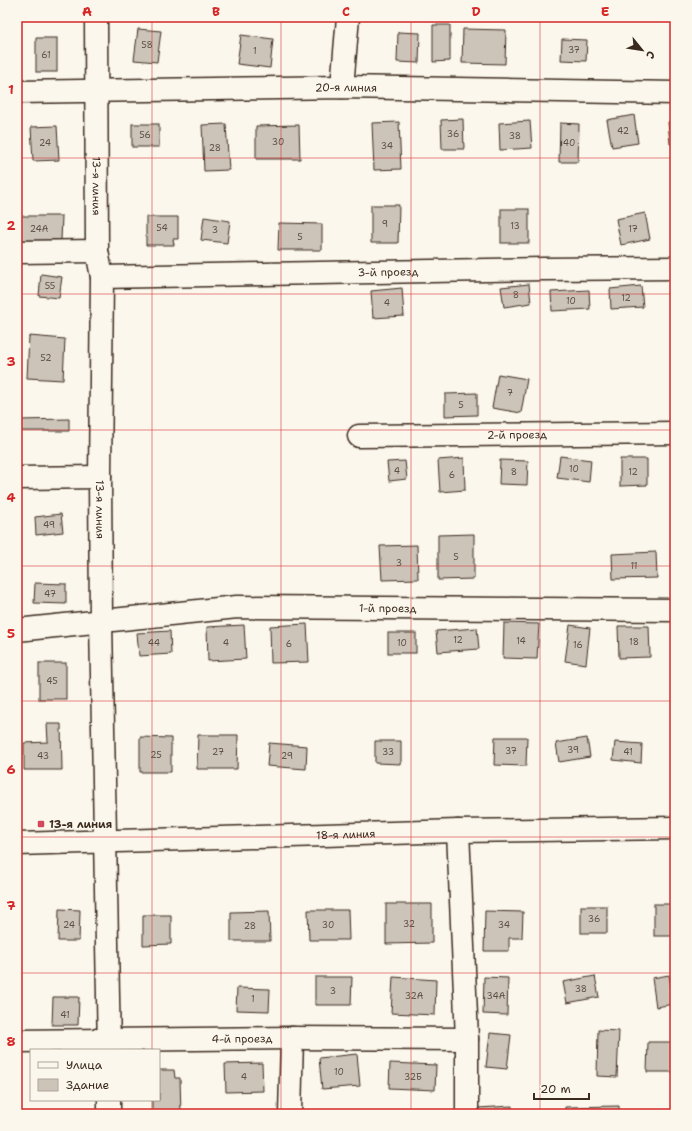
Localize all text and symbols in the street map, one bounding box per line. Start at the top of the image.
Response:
text: A [82,3,92,20]
text: B [212,3,220,20]
text: C [342,3,350,20]
text: D [471,3,481,20]
text: E [601,3,610,20]
north arrow [622,30,662,70]
house number: 58 [141,39,153,51]
house number: 37 [568,44,580,56]
house number: 1 [253,45,257,57]
text: С [642,48,658,62]
house number: 61 [41,49,51,61]
street label: 20-я линия [315,80,377,96]
text: 1 [8,81,14,98]
house number: 42 [617,125,629,137]
house number: 36 [447,128,459,140]
house number: 56 [139,129,151,141]
house number: 38 [509,130,521,142]
house number: 30 [272,136,284,148]
house number: 24 [39,137,51,149]
house number: 40 [563,137,575,149]
house number: 34 [381,140,393,152]
house number: 28 [209,142,221,154]
street label: 13-я линия [89,157,104,215]
text: 2 [6,217,16,234]
house number: 9 [382,218,388,230]
house number: 13 [510,220,520,232]
house number: 54 [156,222,168,234]
house number: 24А [30,223,49,235]
house number: 17 [628,223,638,235]
house number: 3 [212,224,218,236]
house number: 5 [297,231,303,243]
street label: 3-й проезд [357,264,418,280]
house number: 55 [45,280,55,292]
house number: 8 [513,289,519,301]
house number: 12 [621,292,631,304]
house number: 10 [566,295,576,307]
house number: 4 [384,297,390,309]
house number: 52 [40,352,52,364]
text: 3 [6,353,16,370]
house number: 7 [507,387,513,399]
house number: 5 [458,399,464,411]
street label: 2-й проезд [487,427,547,443]
house number: 10 [569,463,579,475]
house number: 4 [394,465,400,477]
house number: 8 [511,466,517,478]
house number: 12 [628,466,638,478]
house number: 6 [449,469,455,481]
street label: 13-я линия [92,480,107,539]
text: 4 [6,489,16,506]
house number: 49 [43,519,55,531]
house number: 5 [453,551,459,563]
house number: 3 [396,557,402,569]
house number: 11 [630,560,638,572]
house number: 47 [44,588,56,600]
street label: 1-й проезд [359,601,417,616]
text: 5 [7,625,15,642]
house number: 12 [453,634,463,646]
house number: 14 [516,635,526,647]
house number: 18 [629,636,639,648]
house number: 44 [148,637,160,649]
house number: 4 [223,637,229,649]
house number: 10 [397,637,407,649]
house number: 6 [286,638,292,650]
house number: 16 [573,639,583,651]
house number: 45 [46,675,58,687]
house number: 39 [567,744,579,756]
house number: 37 [505,745,517,757]
house number: 27 [212,746,224,758]
house number: 33 [382,746,394,758]
house number: 41 [623,746,633,758]
house number: 25 [150,749,162,761]
house number: 43 [37,750,49,762]
house number: 29 [281,750,293,762]
text: 6 [6,761,16,778]
place label: 13-я линия [49,817,113,832]
marker: 13-я линия [36,819,46,829]
street label: 18-я линия [316,826,376,843]
text: 7 [6,897,16,914]
house number: 36 [588,913,600,925]
house number: 32 [403,918,415,930]
house number: 24 [63,919,75,931]
house number: 30 [322,919,334,931]
house number: 34 [498,919,510,931]
house number: 28 [244,920,256,932]
house number: 38 [575,983,587,995]
house number: 3 [330,985,336,997]
house number: 32А [405,990,424,1002]
house number: 34А [487,990,506,1002]
house number: 1 [251,993,255,1005]
house number: 41 [60,1009,70,1021]
street label: 4-й проезд [211,1031,273,1047]
text: 8 [6,1033,16,1050]
legend [30,1049,160,1101]
text: Улица [66,1057,103,1073]
house number: 10 [334,1066,344,1078]
house number: 4 [241,1071,247,1083]
house number: 32Б [404,1071,422,1083]
scale bar [534,1075,589,1101]
text: Здание [66,1077,110,1093]
text: 20 m [540,1081,571,1097]

